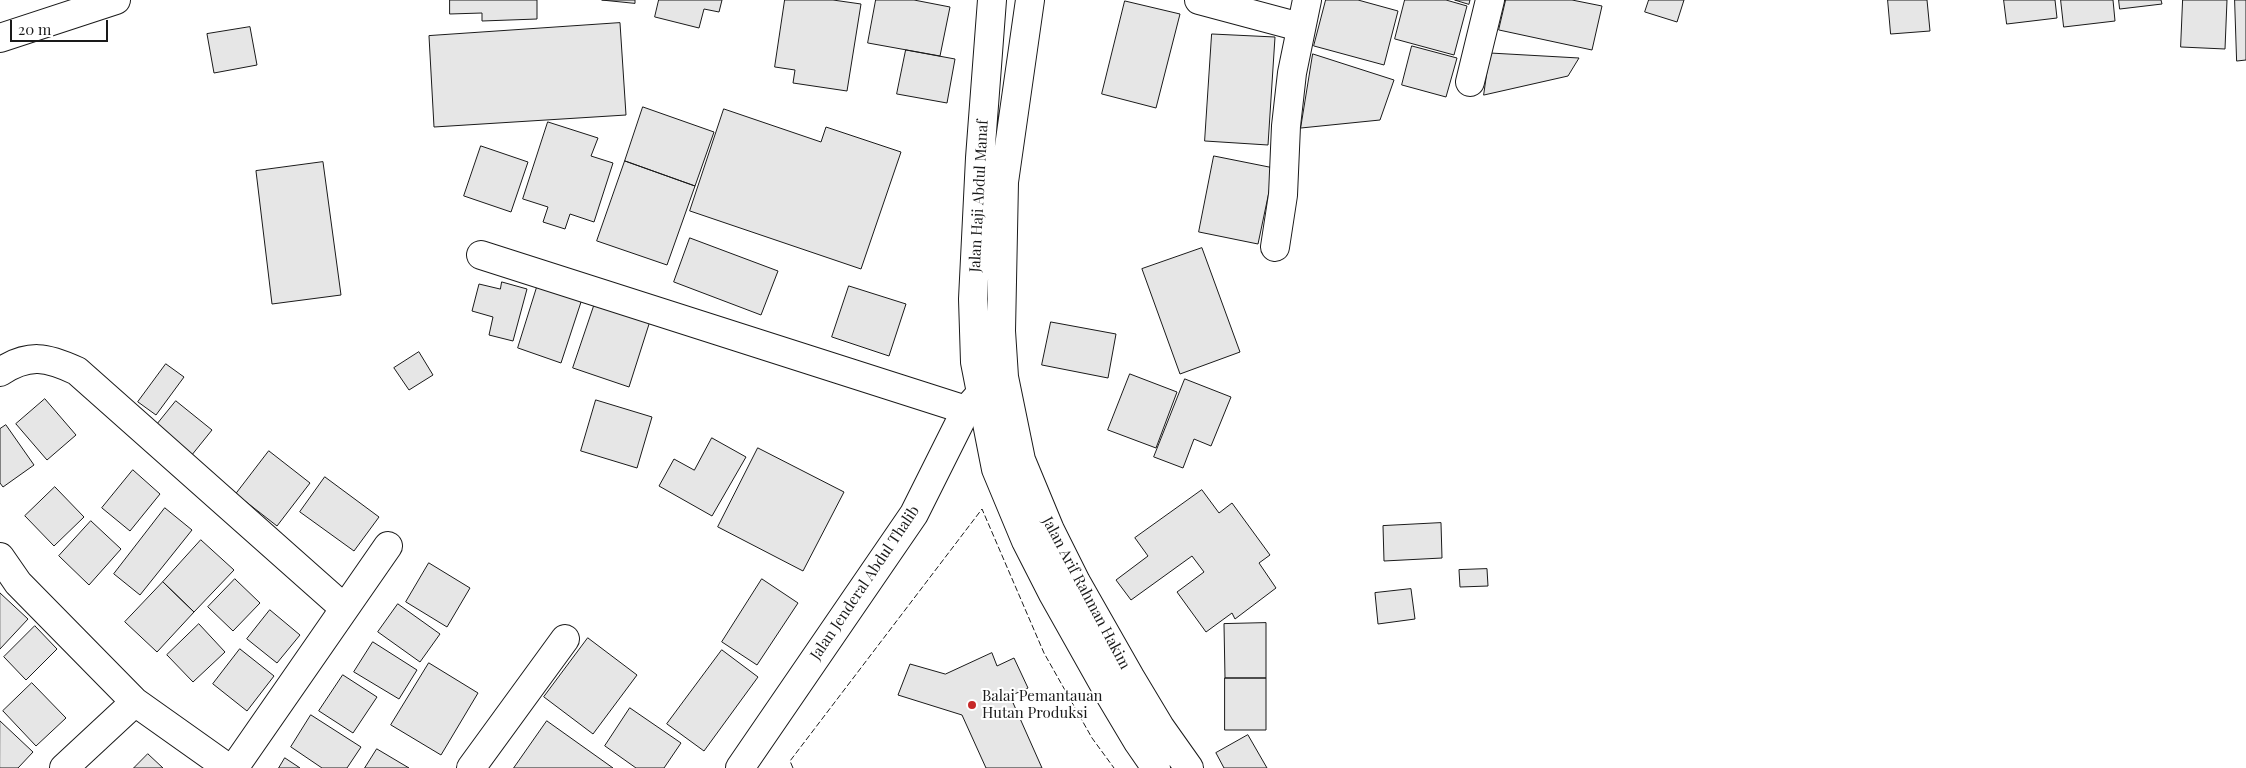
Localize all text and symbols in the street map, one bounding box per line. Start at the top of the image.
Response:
scale bar [12,10,110,42]
text: 20 m [18,19,51,39]
street label: Jalan Haji Abdul Manaf [966,119,992,273]
street label: Jalan Jenderal Abdul Thalib [807,502,923,664]
street label: Jalan Arif Rahman Hakim [1038,514,1134,672]
place label: Balai Pemantauan Hutan Produksi [982,687,1103,722]
marker: Balai Pemantauan Hutan Produksi [966,699,978,711]

